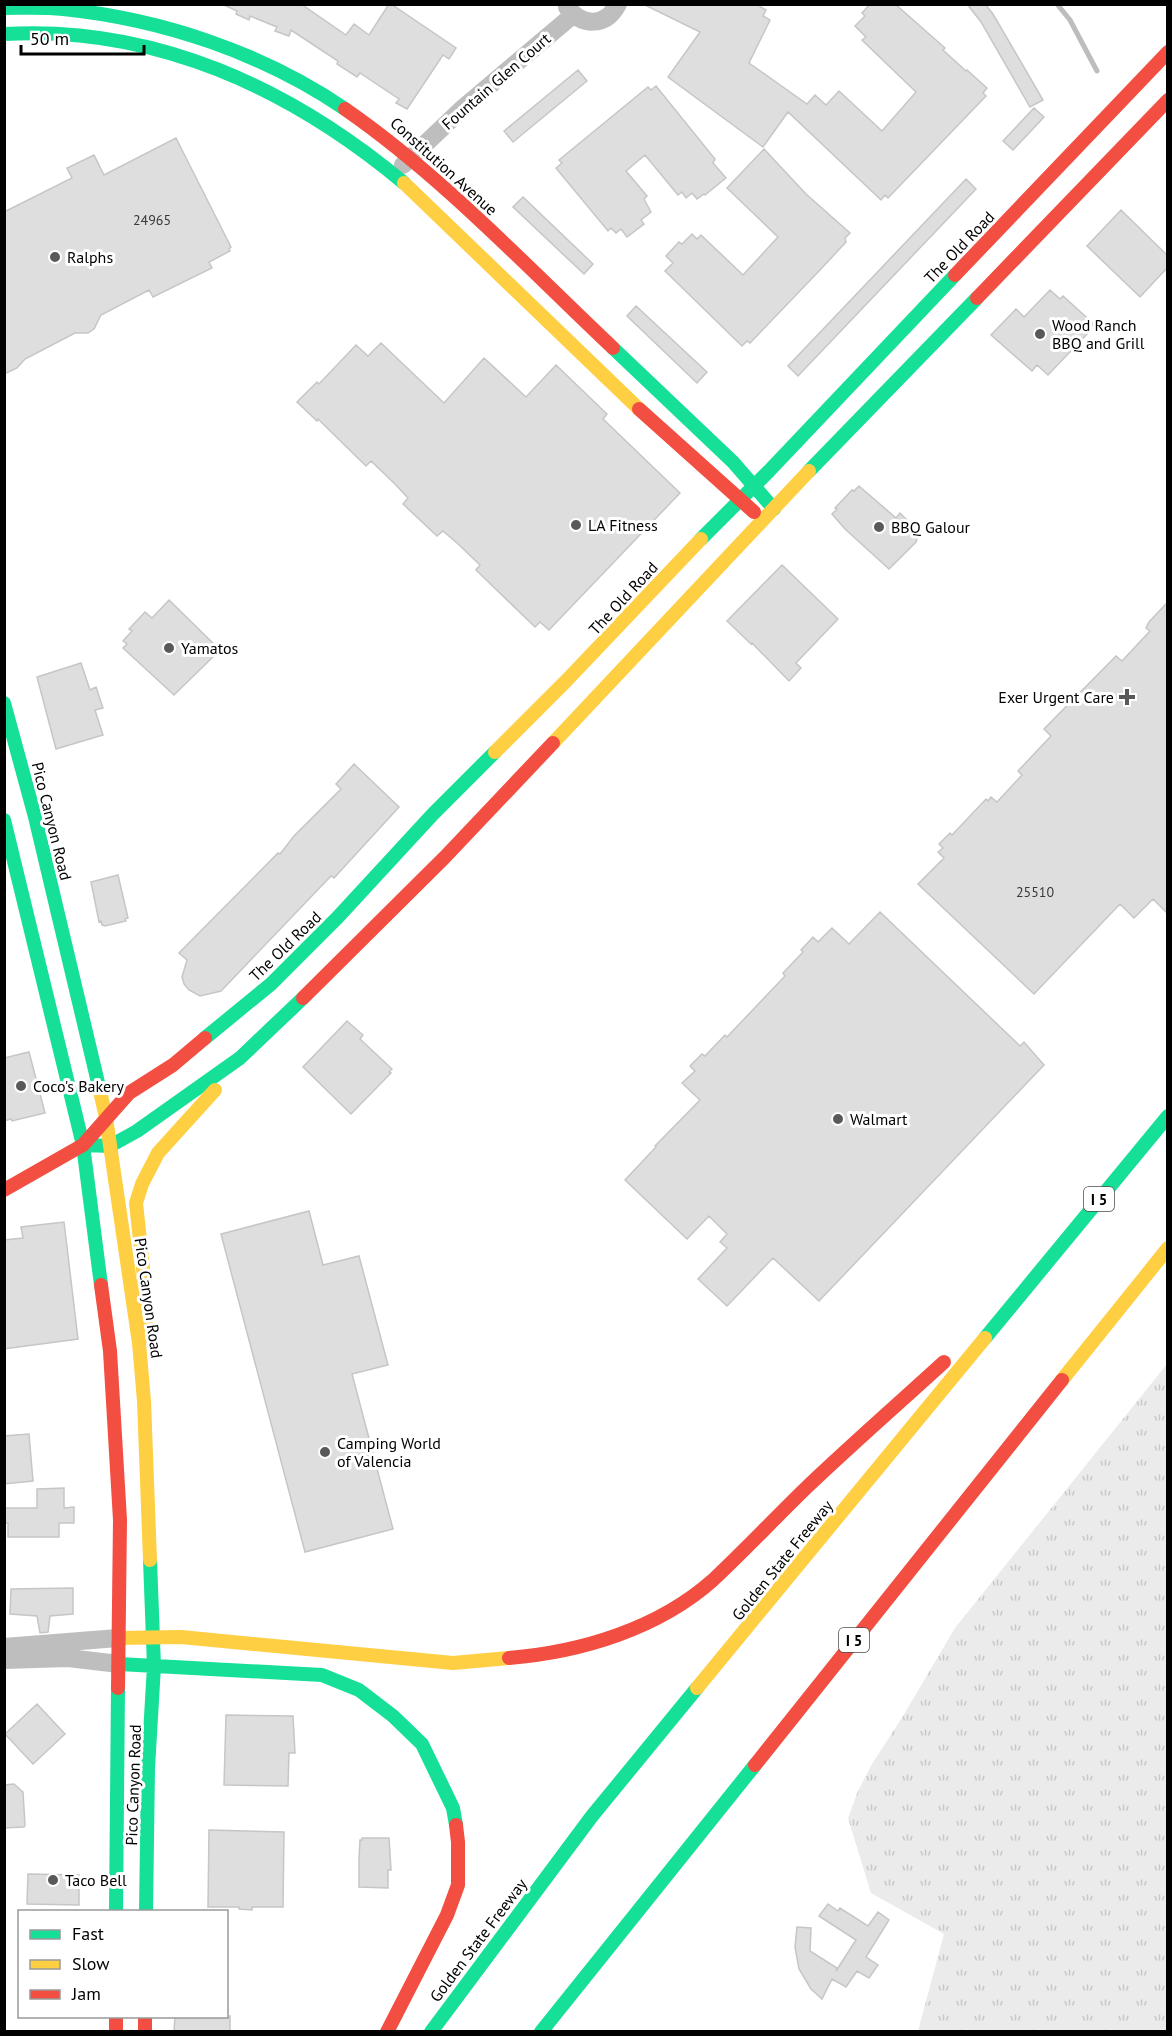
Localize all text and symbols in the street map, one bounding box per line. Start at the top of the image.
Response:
scale bar [21,18,144,56]
text: 50 m [30,27,69,50]
street label: Fountain Glen Court [438,28,555,134]
street label: Constitution Avenue [386,113,502,219]
street label: The Old Road [920,207,998,287]
house number: 24965 [133,211,171,229]
place label: Ralphs [67,247,113,267]
marker: Ralphs [48,250,62,264]
place label: Wood Ranch BBQ and Grill [1052,315,1145,353]
marker: Wood Ranch BBQ and Grill [1033,327,1047,341]
place label: LA Fitness [588,515,658,535]
place label: BBQ Galour [891,517,971,537]
marker: LA Fitness [569,518,583,532]
marker: BBQ Galour [872,520,886,534]
street label: The Old Road [584,557,662,639]
place label: Yamatos [181,638,238,658]
marker: Yamatos [162,641,176,655]
place label: Exer Urgent Care [998,687,1114,707]
marker: Exer Urgent Care [1118,688,1136,706]
street label: Pico Canyon Road [28,760,76,882]
house number: 25510 [1016,883,1054,901]
street label: The Old Road [245,907,325,985]
place label: Coco's Bakery [33,1076,125,1096]
marker: Coco's Bakery [14,1079,28,1093]
place label: Walmart [850,1109,908,1129]
marker: Walmart [831,1112,845,1126]
road number: I 5 [1084,1187,1114,1211]
street label: Pico Canyon Road [131,1237,167,1359]
place label: Camping World of Valencia [337,1433,441,1471]
marker: Camping World of Valencia [318,1445,332,1459]
street label: Golden State Freeway [727,1495,837,1624]
road number: I 5 [839,1628,869,1652]
street label: Pico Canyon Road [121,1724,145,1846]
place label: Taco Bell [65,1870,127,1890]
marker: Taco Bell [46,1873,60,1887]
street label: Golden State Freeway [425,1874,531,2006]
legend [18,1910,228,2018]
text: Fast [72,1922,104,1945]
text: Slow [72,1952,110,1975]
text: Jam [71,1982,101,2005]

